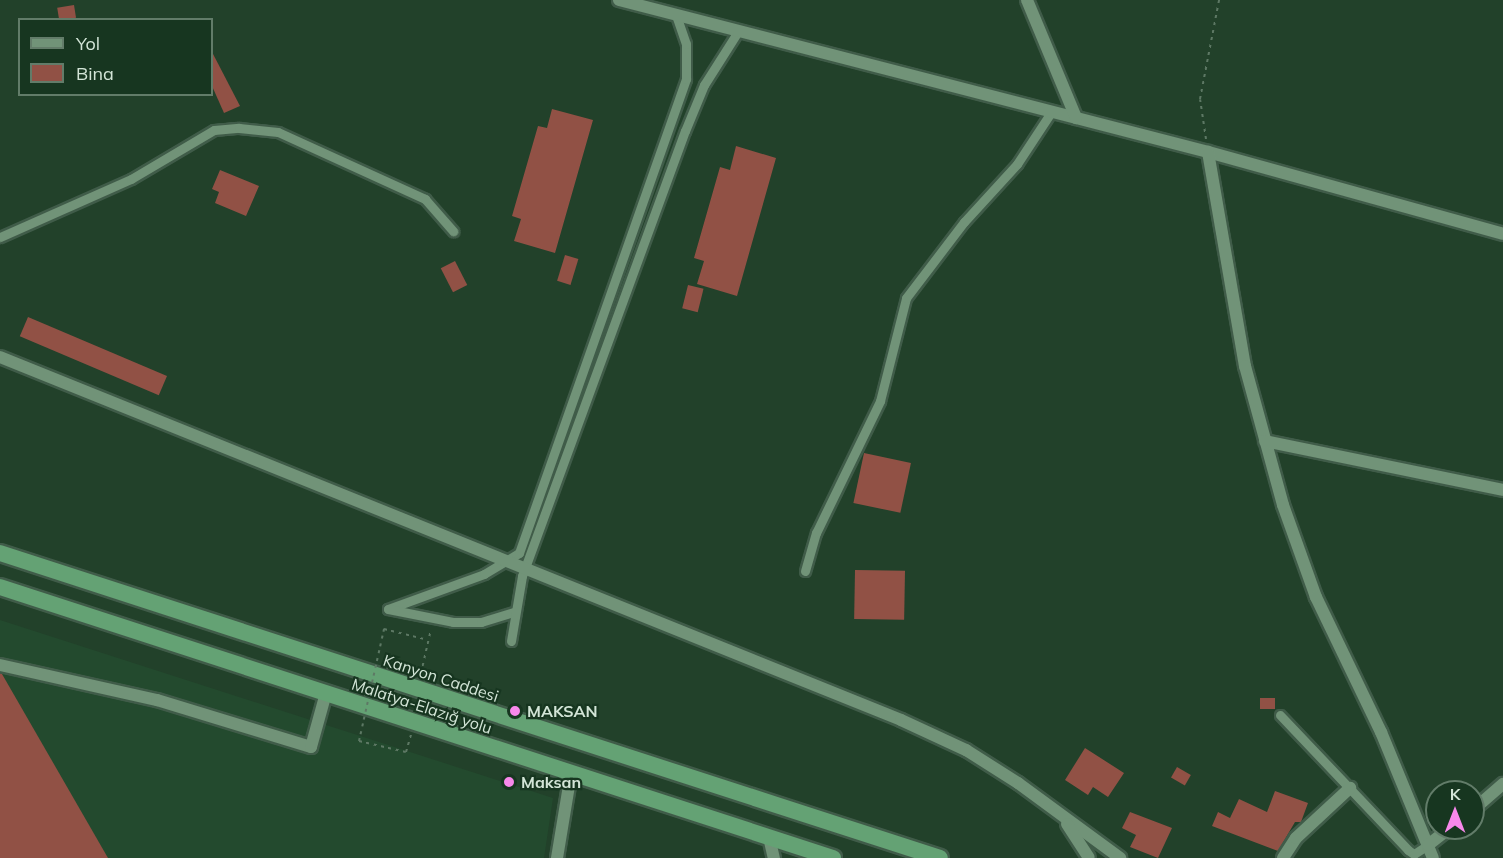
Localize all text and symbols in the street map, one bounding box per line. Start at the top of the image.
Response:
legend [18,18,213,96]
text: Yol [76,32,100,55]
text: Bina [76,62,114,85]
street label: Kanyon Caddesi [381,650,501,706]
street label: Malatya-Elazığ yolu [349,674,495,738]
place label: MAKSAN [527,701,598,721]
marker: MAKSAN [508,704,522,718]
place label: Maksan [521,772,581,792]
marker: Maksan [502,775,516,789]
north arrow [1425,780,1485,840]
text: K [1450,784,1460,804]

